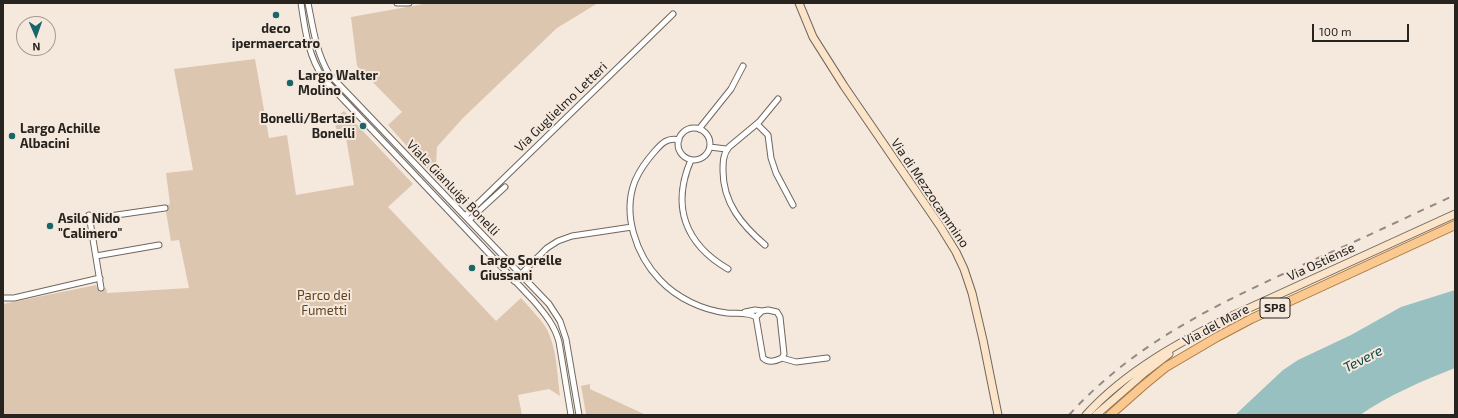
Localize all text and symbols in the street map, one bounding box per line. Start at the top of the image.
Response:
marker: deco ipermaercatro [271,10,281,20]
north arrow [16,16,56,56]
scale bar [1314,16,1411,42]
place label: deco ipermaercatro [232,21,320,52]
text: 100 m [1319,24,1351,38]
text: N [32,41,41,54]
street label: Via Guglielmo Letteri [511,59,611,155]
place label: Largo Walter Molino [298,68,378,99]
marker: Largo Walter Molino [285,78,295,88]
place label: Bonelli/Bertasi Bonelli [260,111,355,142]
place label: Largo Achille Albacini [20,121,100,152]
marker: Bonelli/Bertasi Bonelli [358,121,368,131]
marker: Largo Achille Albacini [7,131,17,141]
street label: Via di Mezzocammino [888,135,972,251]
street label: Viale Gianluigi Bonelli [403,137,503,239]
place label: Asilo Nido "Calimero" [58,211,122,242]
marker: Asilo Nido "Calimero" [45,221,55,231]
street label: Via Ostiense [1285,240,1357,284]
place label: Largo Sorelle Giussani [480,253,562,284]
marker: Largo Sorelle Giussani [467,263,477,273]
park label: Parco dei Fumetti [297,288,351,319]
road number: SP8 [1260,298,1290,318]
street label: Via del Mare [1180,301,1252,349]
water label: Tevere [1340,342,1386,376]

